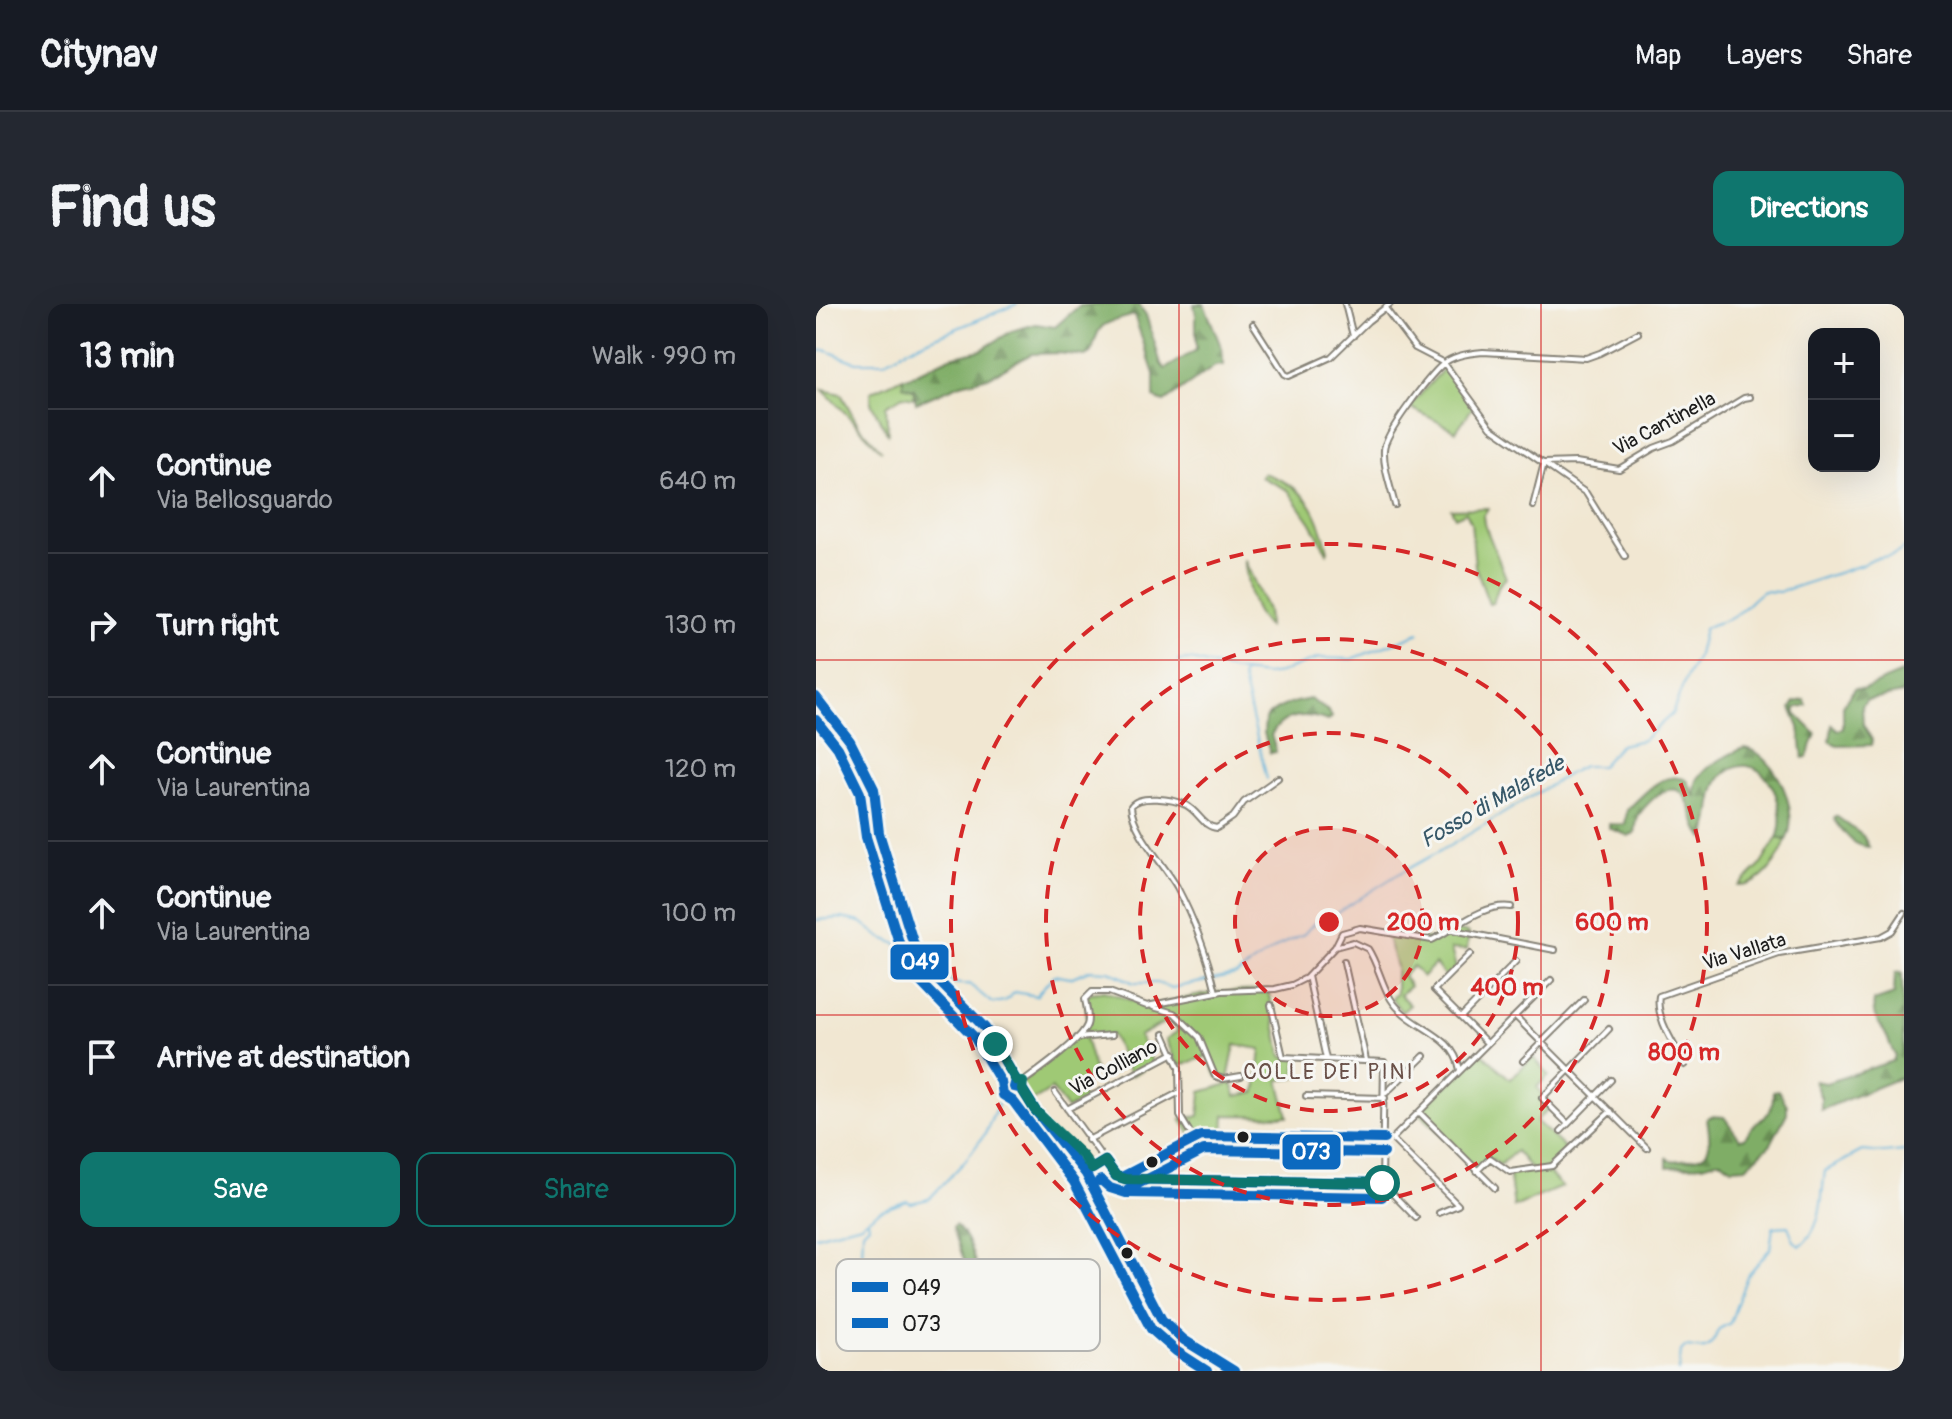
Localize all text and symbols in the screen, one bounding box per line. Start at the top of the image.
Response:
text: Citynav [40,31,158,79]
text: Map [1635,38,1681,73]
text: Layers [1725,38,1802,73]
text: Share [1846,38,1912,73]
button: Directions [1713,171,1904,246]
text: Find us [48,174,216,243]
map controls [1808,328,1880,472]
button: + [1808,328,1880,400]
text: 13 min [80,335,175,378]
text: Walk · 990 m [592,340,736,372]
street label: Via Cantinella [1609,386,1720,461]
button: − [1808,400,1880,472]
text: Continue [156,447,271,484]
icon: ahead [80,459,124,503]
text: 640 m [659,465,736,497]
text: Via Bellosguardo [156,484,333,516]
icon: right [80,603,124,647]
text: Turn right [156,607,279,644]
text: 130 m [665,609,736,641]
text: Continue [156,735,271,772]
icon: ahead [80,747,124,791]
water label: Fosso di Malafede [1416,748,1571,854]
text: 120 m [665,753,736,785]
text: Via Laurentina [156,772,310,804]
text: Continue [156,879,271,916]
icon: ahead [80,891,124,935]
text: 100 m [662,897,736,929]
centre of rings [1315,908,1343,936]
text: 200 m [1387,908,1459,937]
text: 600 m [1575,908,1649,937]
text: Via Laurentina [156,916,310,948]
street label: Via Vallata [1699,927,1789,976]
line badge: 049 [889,943,950,981]
text: 049 [900,948,940,976]
text: 400 m [1470,973,1544,1002]
route end [977,1026,1013,1062]
street label: Via Colliano [1065,1034,1162,1101]
icon: arrive [80,1035,124,1079]
text: 800 m [1648,1038,1720,1067]
text: Arrive at destination [156,1039,410,1076]
district label: COLLE DEI PINI [1243,1058,1415,1086]
unlabelled marker [1235,1129,1251,1145]
line badge: 073 [1281,1133,1342,1171]
text: 073 [1292,1138,1330,1166]
button: Save [80,1152,400,1227]
button: Share [416,1152,736,1227]
unlabelled marker [1144,1154,1160,1170]
route start [1364,1165,1400,1201]
unlabelled marker [1119,1245,1135,1261]
legend [836,1259,1100,1351]
text: 049 [902,1274,941,1302]
text: 073 [902,1310,941,1338]

